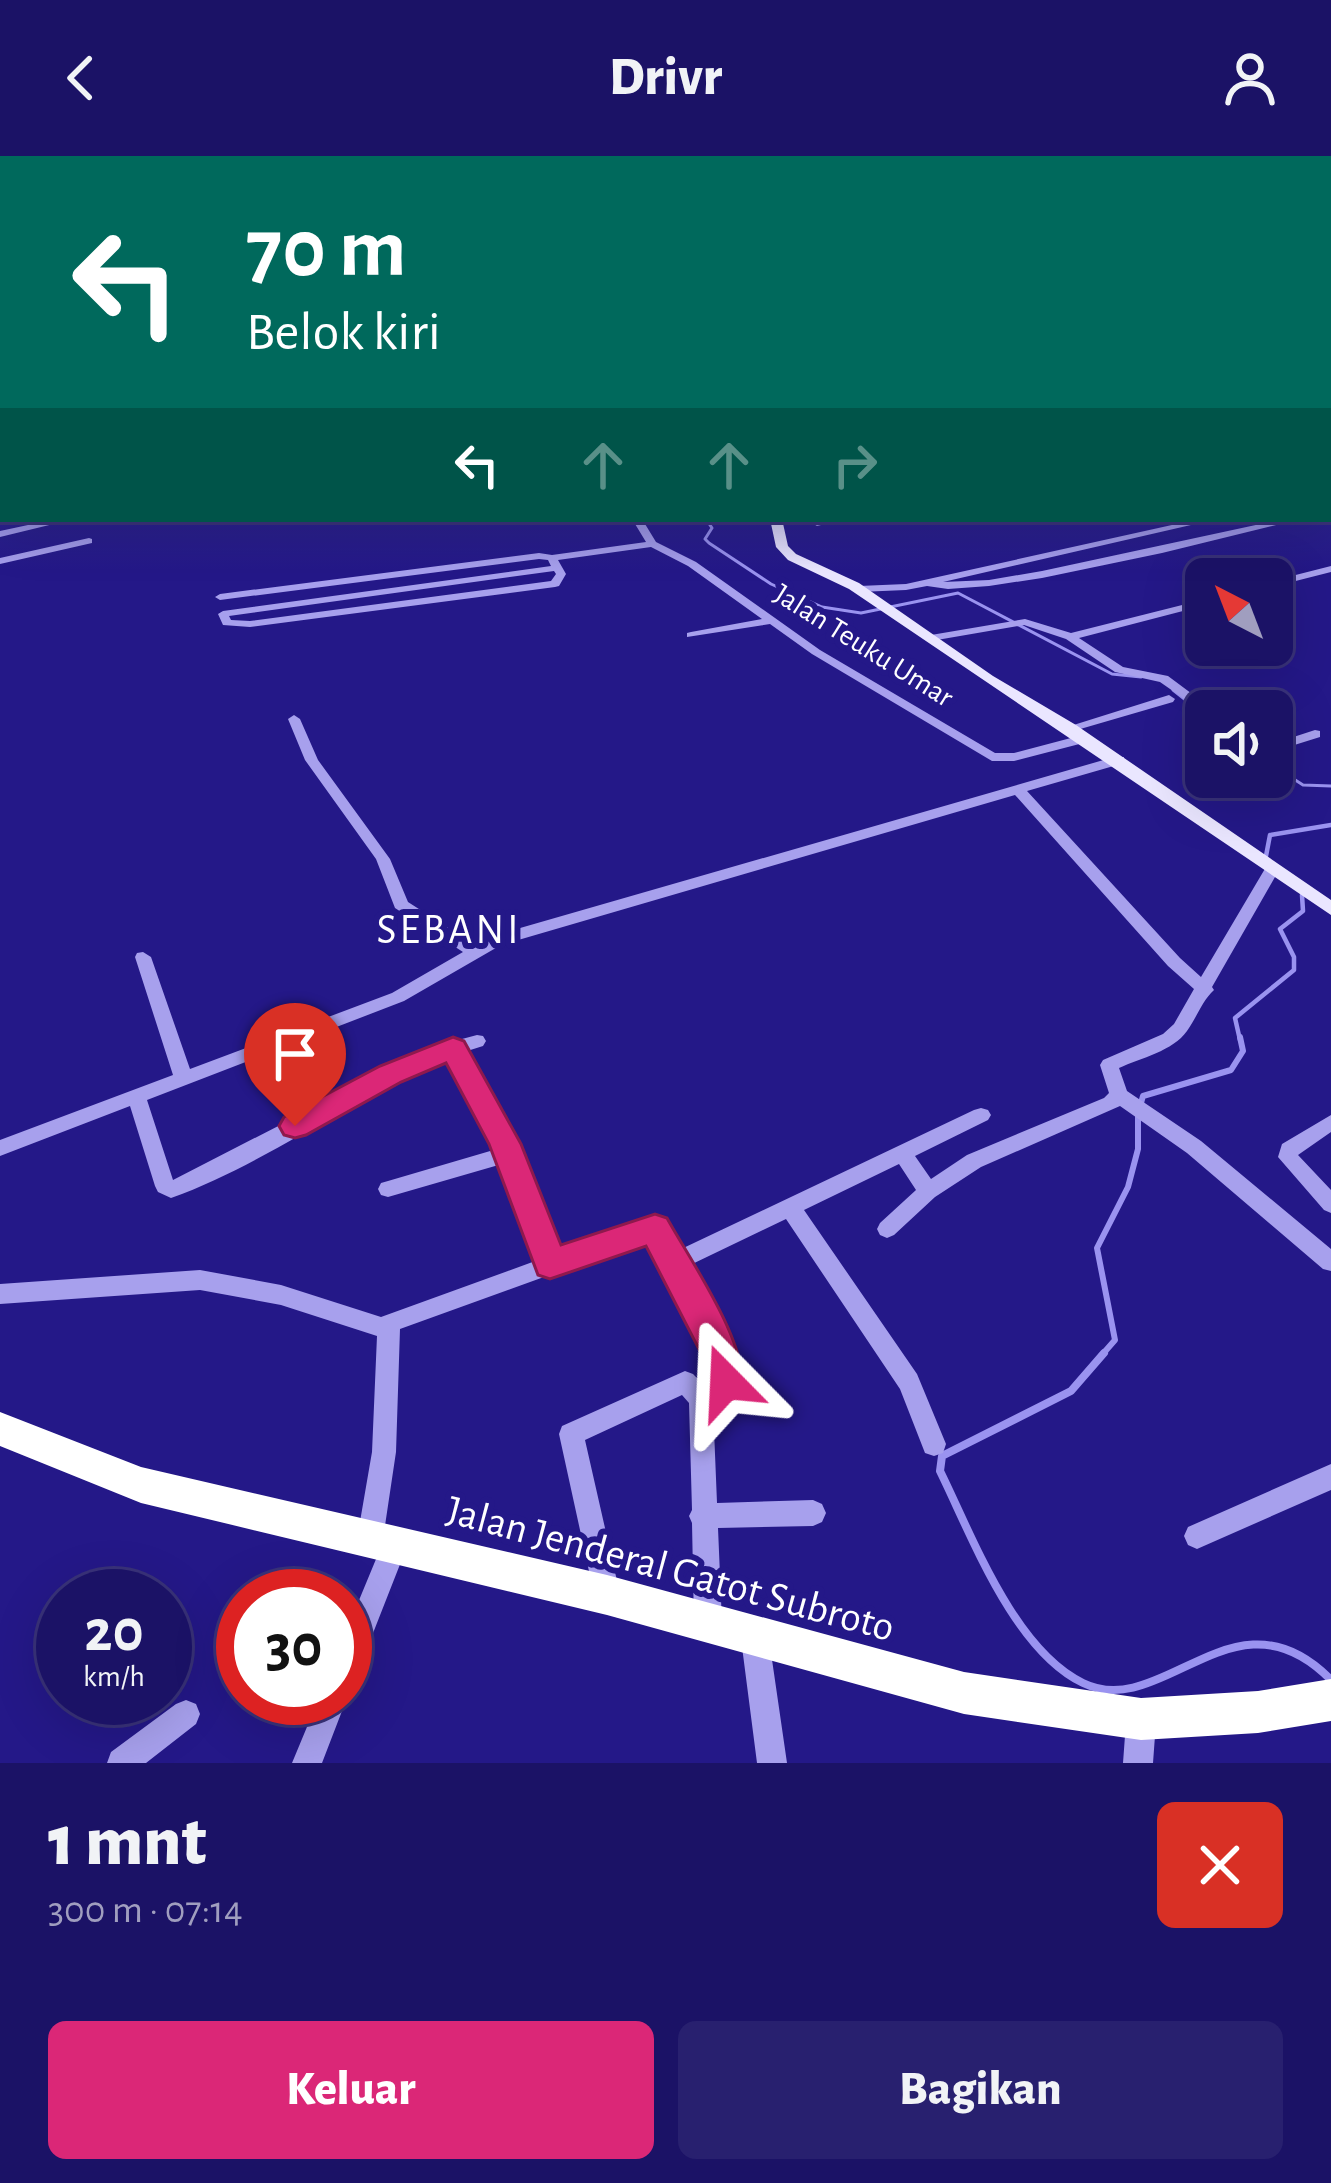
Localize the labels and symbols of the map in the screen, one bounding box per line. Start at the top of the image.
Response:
north arrow [1185,558,1293,666]
street label: Jalan Teuku Umar [769,579,959,713]
district label: SEBANI [377,909,521,951]
pin [244,1003,346,1126]
position arrow [663,1319,789,1445]
street label: Jalan Jenderal Gatot Subroto [442,1489,899,1649]
speed limit sign: 30 [216,1569,372,1725]

